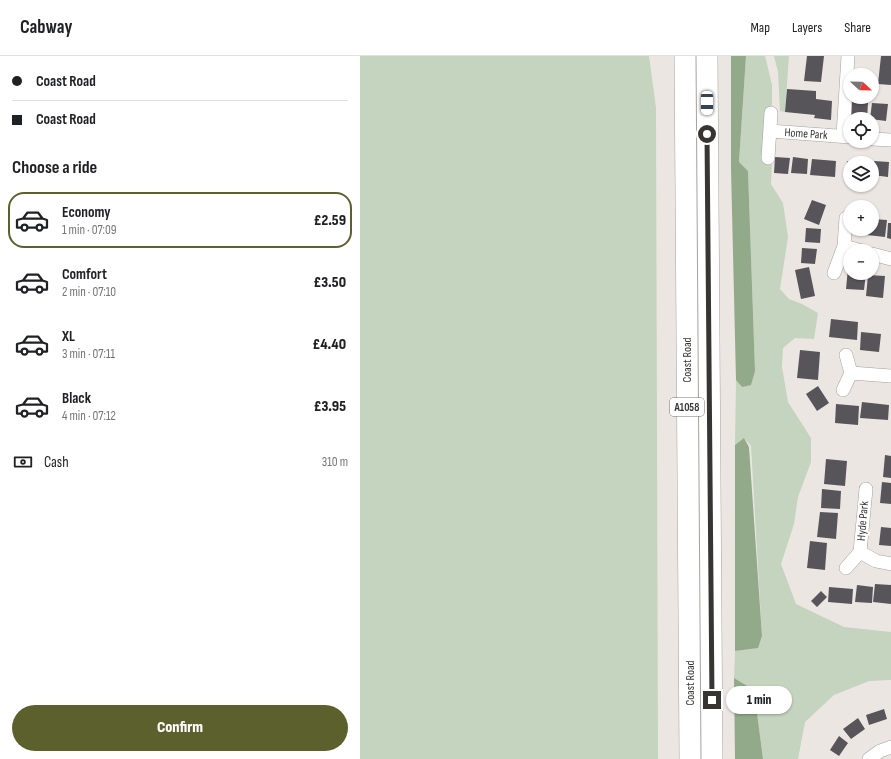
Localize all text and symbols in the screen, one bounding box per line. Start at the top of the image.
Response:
text: Cabway [20,16,72,39]
text: Map [750,19,770,36]
text: Layers [792,19,822,36]
text: Share [844,19,871,36]
north arrow [843,68,879,104]
map controls [843,68,879,280]
text: Coast Road [36,72,96,91]
car [701,91,713,115]
text: Coast Road [36,110,96,129]
button: locate [843,112,879,148]
route start [698,125,716,143]
street label: Home Park [784,125,828,143]
button: layers [843,156,879,192]
text: Choose a ride [12,157,97,178]
button: + [843,200,879,236]
icon: car [14,202,50,238]
text: Economy [62,203,111,222]
text: £2.59 [314,211,346,230]
text: 1 min · 07:09 [62,222,117,238]
button: − [843,244,879,280]
icon: car [14,264,50,300]
text: Comfort [62,265,107,284]
text: £3.50 [313,273,346,292]
text: 2 min · 07:10 [62,284,116,300]
icon: car [14,326,50,362]
text: XL [62,327,75,346]
text: £4.40 [313,335,346,354]
street label: Coast Road [680,337,695,383]
text: 3 min · 07:11 [62,346,115,362]
icon: car [14,388,50,424]
text: Black [62,389,91,408]
text: £3.95 [314,397,346,416]
road number: A1058 [670,398,704,416]
text: 4 min · 07:12 [62,408,116,424]
icon: cash [12,451,34,473]
text: Cash [44,453,69,472]
text: 310 m [322,454,348,470]
street label: Hyde Park [854,500,872,542]
street label: Coast Road [683,660,698,706]
callout: 1 min [726,686,792,714]
route end [703,691,721,709]
text: 1 min [747,692,771,708]
button: Confirm [12,705,348,751]

